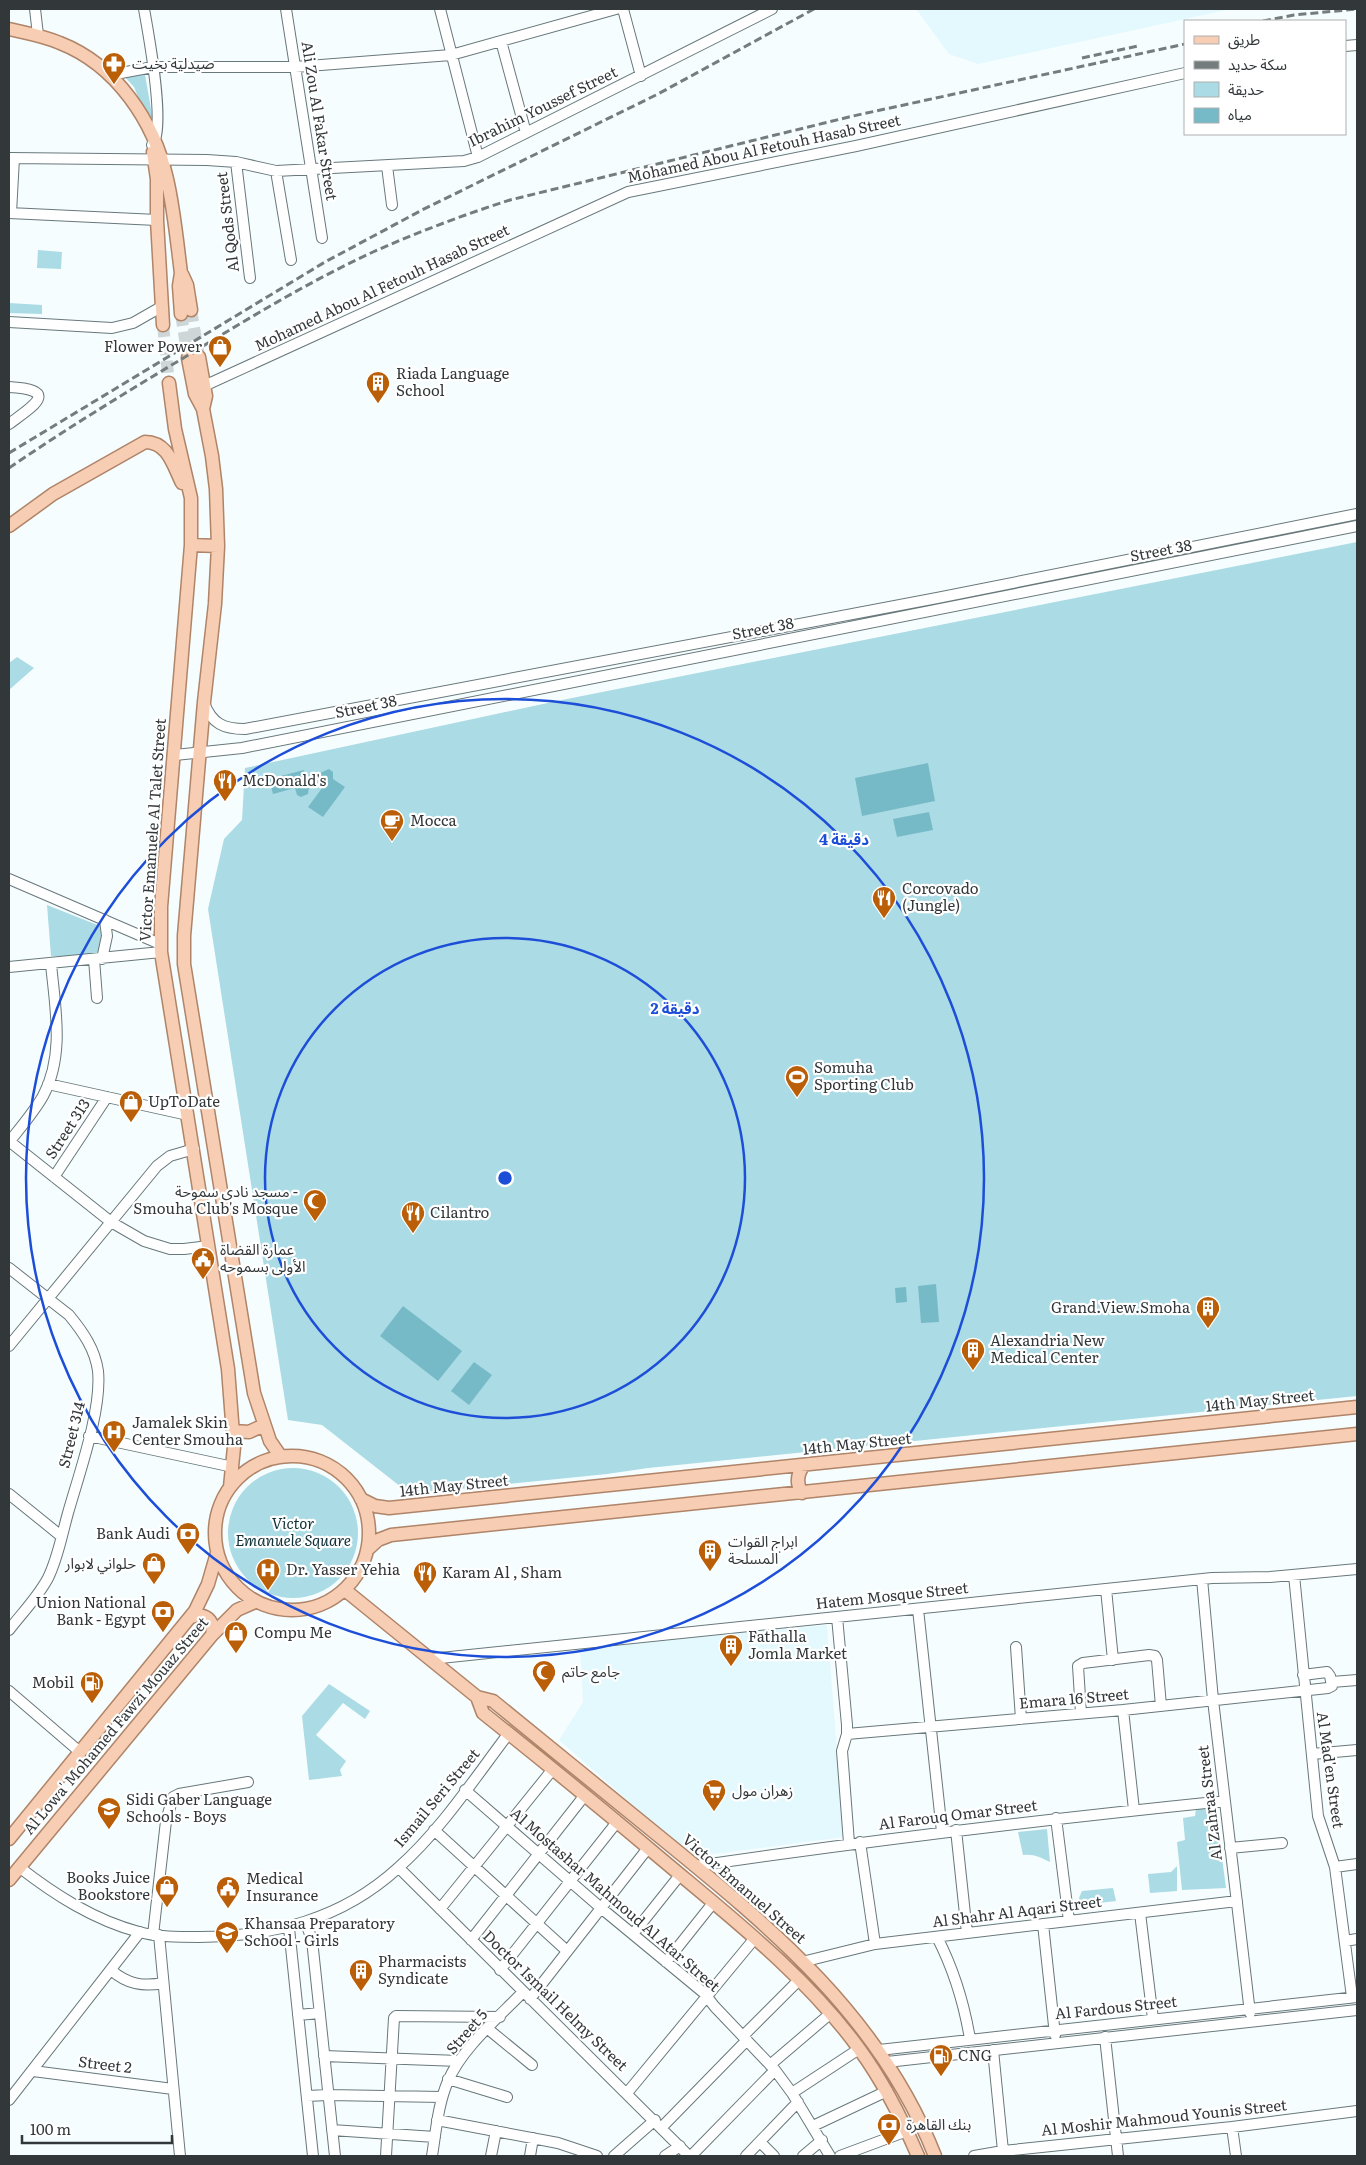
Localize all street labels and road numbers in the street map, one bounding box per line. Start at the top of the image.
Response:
street label: Ali Zou Al Fakar Street [297,39,344,202]
street label: Ibrahim Youssef Street [464,60,621,152]
street label: Mohamed Abou Al Fetouh Hasab Street [625,107,903,188]
street label: Al Qods Street [209,171,244,274]
street label: Mohamed Abou Al Fetouh Hasab Street [250,217,513,356]
street label: Street 38 [1128,532,1193,567]
street label: Street 38 [730,610,795,645]
street label: Street 38 [333,688,399,723]
street label: Victor Emanuele Al Talet Street [132,717,171,942]
street label: Street 313 [39,1093,95,1163]
street label: 14th May Street [1204,1382,1315,1417]
street label: Street 314 [51,1399,90,1470]
street label: 14th May Street [801,1425,912,1460]
street label: 14th May Street [398,1467,509,1502]
street label: Hatem Mosque Street [814,1575,969,1614]
street label: Al Lowa' Mohamed Fawzi Mouaz Street [17,1611,213,1839]
street label: Emara 16 Street [1018,1681,1130,1714]
street label: Al Mad'en Street [1312,1710,1351,1830]
street label: Ismail Seri Street [387,1742,484,1852]
street label: Al Zahraa Street [1190,1744,1227,1862]
street label: Al Farouq Omar Street [877,1792,1038,1835]
street label: Al Mostashar Mahmoud Al Atar Street [506,1801,726,1997]
street label: Victor Emanuel Street [678,1827,812,1948]
street label: Al Shahr Al Aqari Street [931,1889,1103,1932]
street label: Doctor Ismail Helmy Street [478,1924,634,2076]
street label: Al Fardous Street [1054,1989,1178,2024]
street label: Street 5 [440,2003,492,2059]
street label: Street 2 [77,2049,134,2078]
street label: Al Moshir Mahmoud Younis Street [1040,2092,1288,2141]

